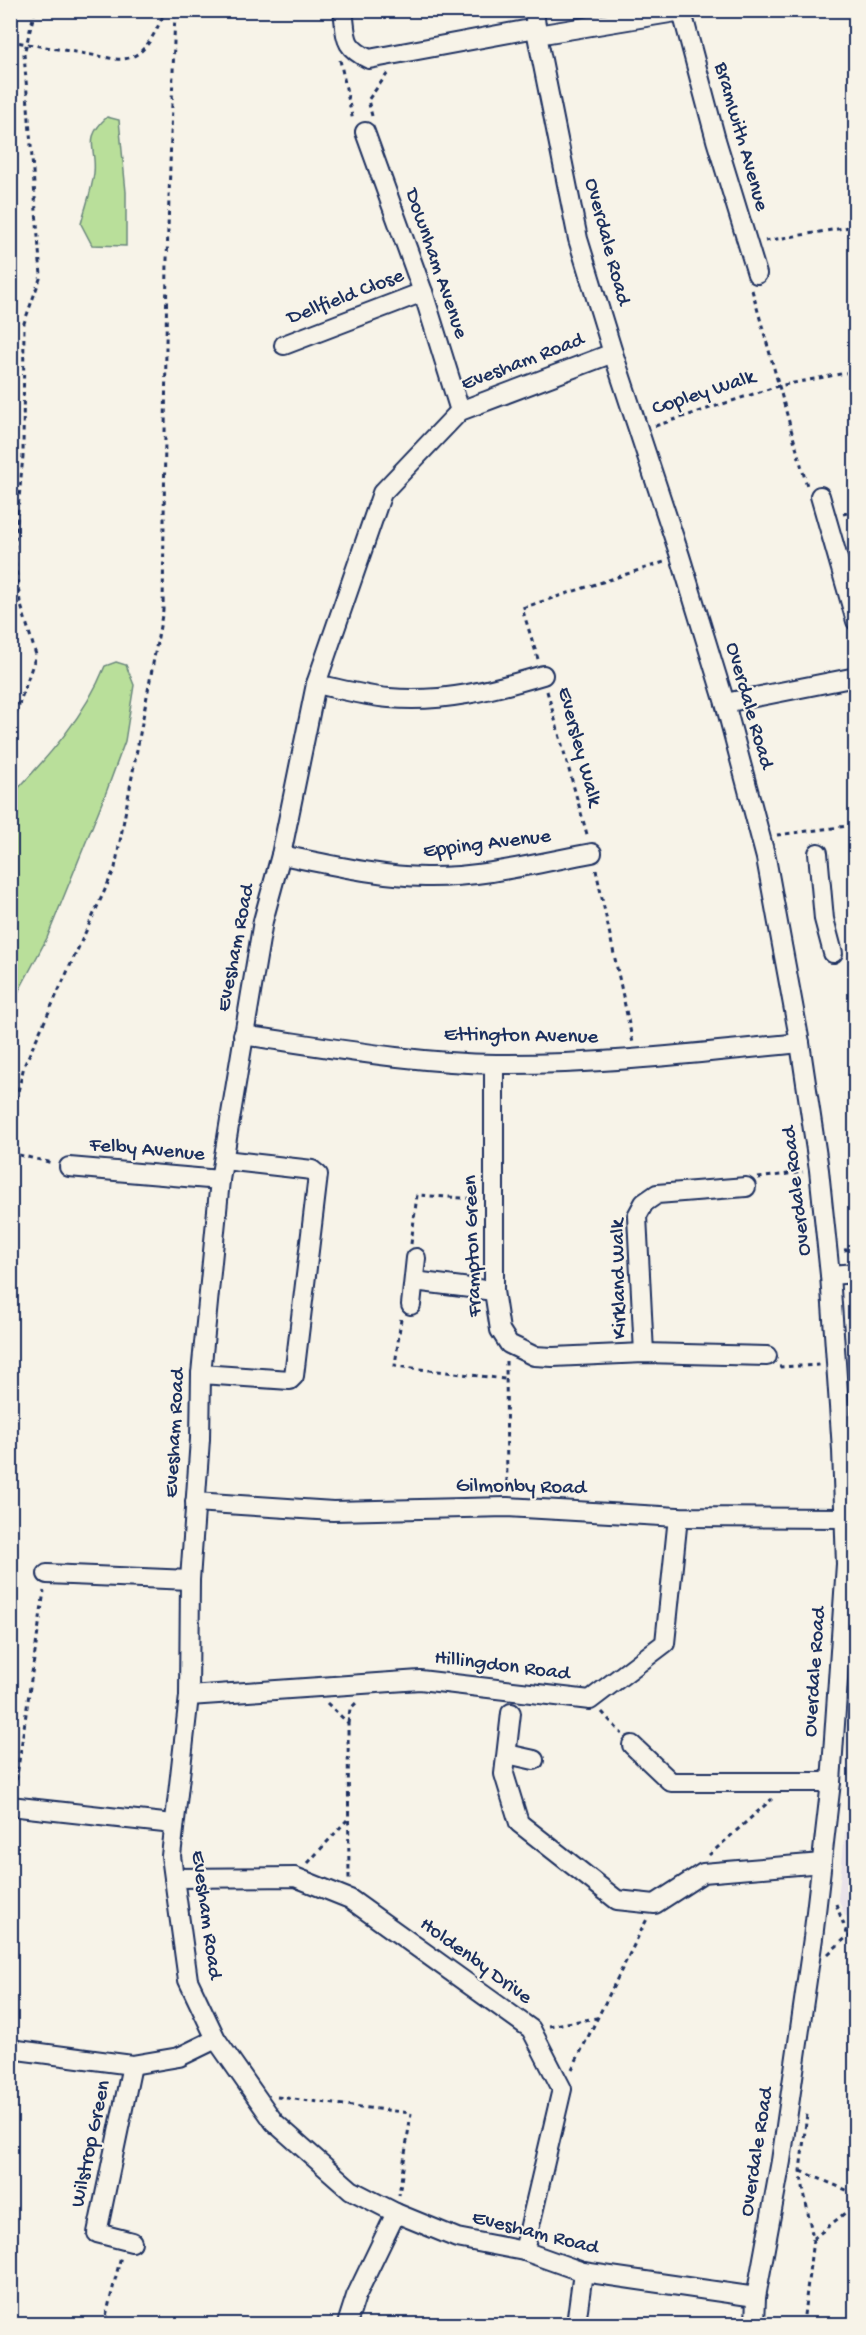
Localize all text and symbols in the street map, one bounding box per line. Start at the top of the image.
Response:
street label: Bramwith Avenue [707,59,773,215]
street label: Overdale Road [577,176,635,310]
street label: Downham Avenue [397,184,473,343]
street label: Dellfield Close [282,264,409,332]
street label: Evesham Road [458,328,590,398]
street label: Copley Walk [649,365,761,422]
street label: Overdale Road [718,640,778,774]
street label: Eversley Walk [550,685,607,812]
street label: Epping Avenue [422,825,553,865]
street label: Evesham Road [212,880,262,1014]
street label: Ettington Avenue [444,1023,600,1051]
street label: Overdale Road [777,1123,818,1257]
street label: Felby Avenue [87,1133,207,1169]
street label: Frampton Green [459,1175,489,1318]
street label: Kirkland Walk [606,1216,634,1339]
street label: Evesham Road [160,1366,192,1498]
street label: Gilmonby Road [456,1474,588,1502]
street label: Overdale Road [799,1604,833,1738]
street label: Hillingdon Road [433,1646,573,1688]
street label: Evesham Road [184,1849,227,1983]
street label: Holdenby Drive [414,1913,537,2012]
street label: Wilstrop Green [66,2078,118,2210]
street label: Overdale Road [735,2084,781,2218]
street label: Evesham Road [469,2206,603,2262]

